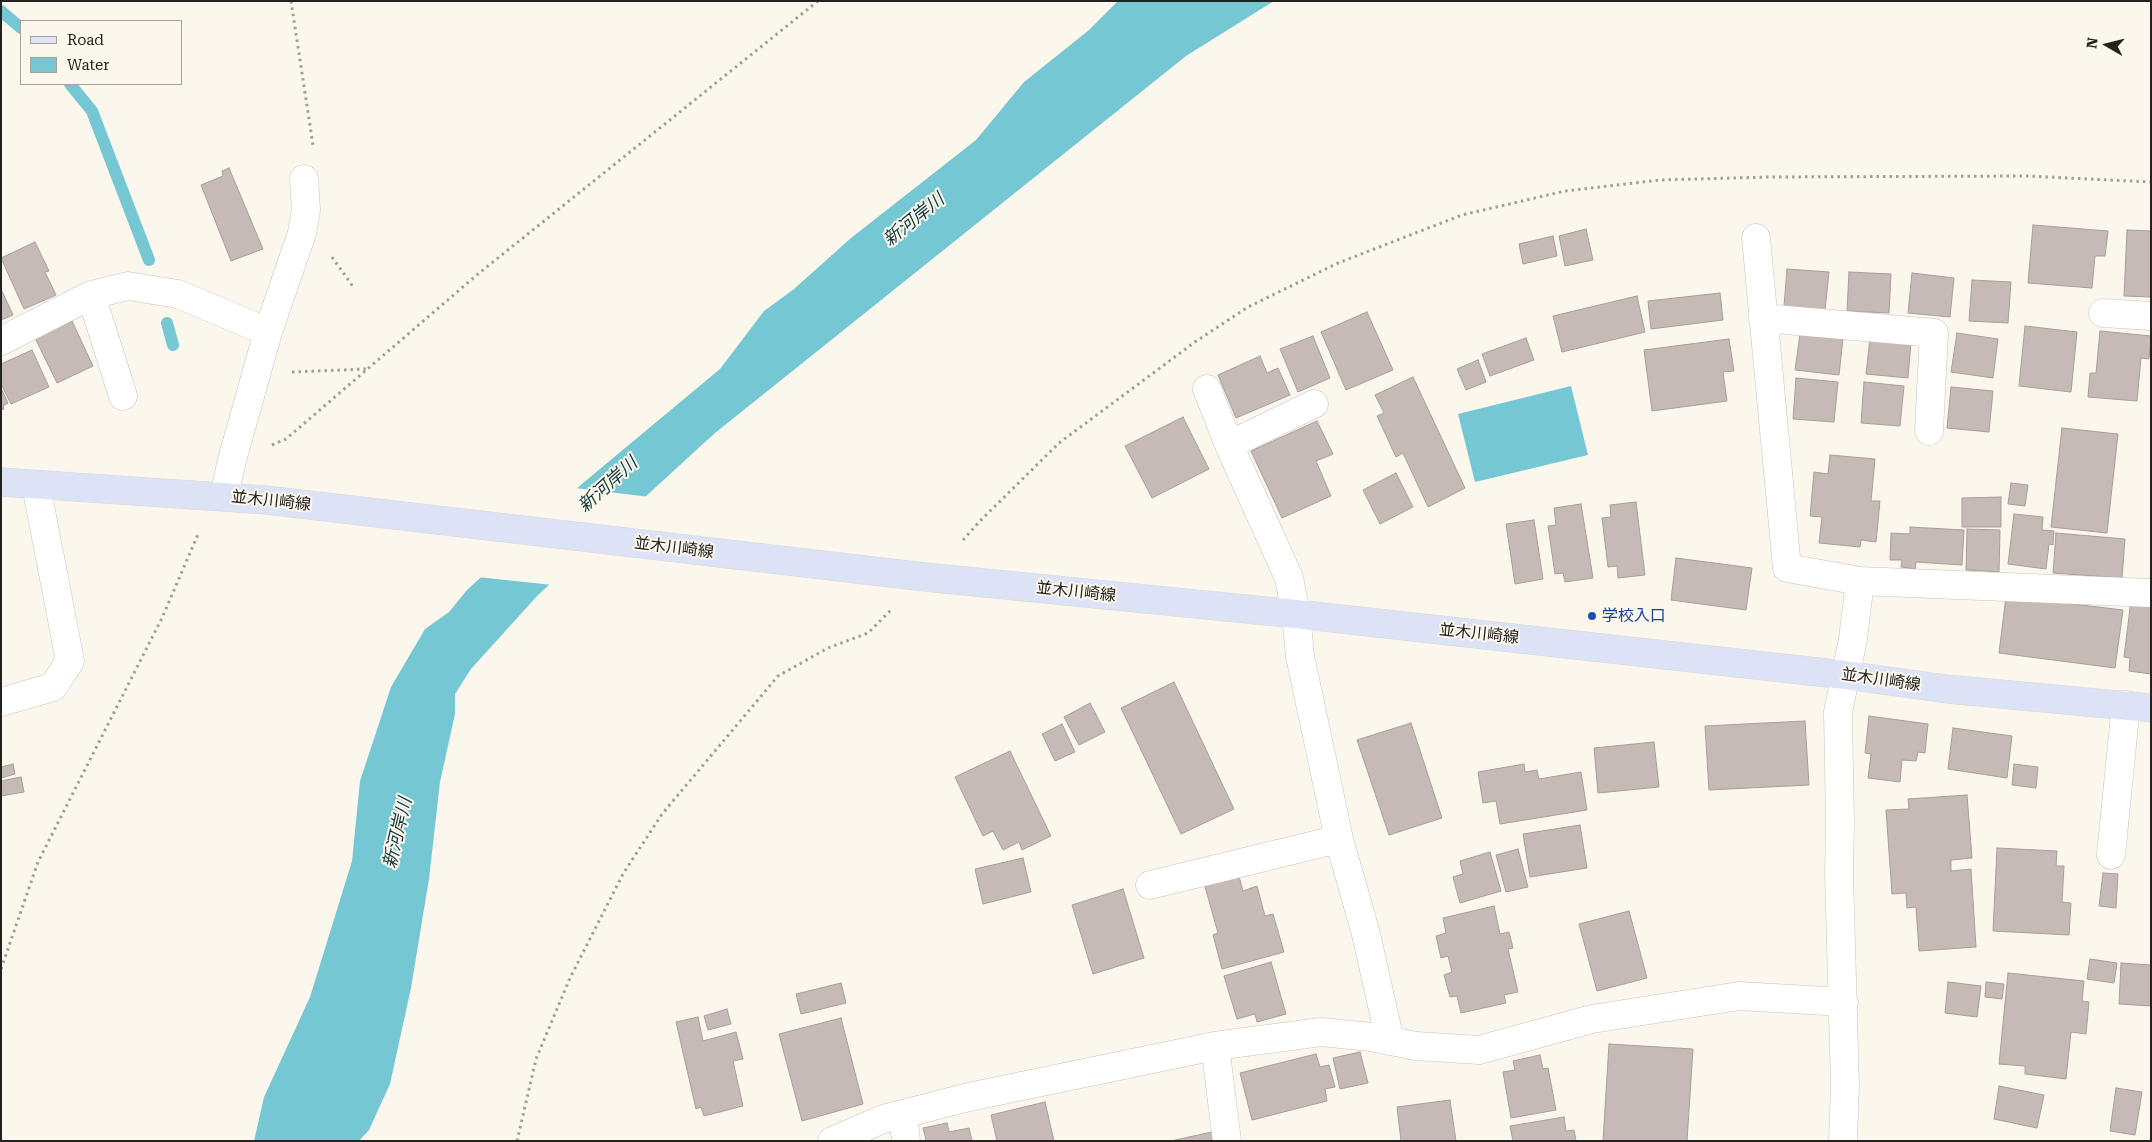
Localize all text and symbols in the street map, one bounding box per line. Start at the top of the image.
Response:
legend [20,20,182,85]
north arrow [2082,20,2132,70]
text: Road [67,31,104,49]
text: N [2083,36,2101,49]
text: Water [67,56,109,74]
water label: 新河岸川 [879,189,949,251]
water label: 新河岸川 [574,453,642,517]
street label: 並木川崎線 [230,487,312,515]
street label: 並木川崎線 [633,534,715,562]
street label: 並木川崎線 [1035,578,1117,606]
place label: 学校入口 [1602,606,1666,626]
marker: 学校入口 [1586,610,1598,622]
street label: 並木川崎線 [1438,620,1520,648]
street label: 並木川崎線 [1840,665,1922,695]
water label: 新河岸川 [379,795,417,871]

